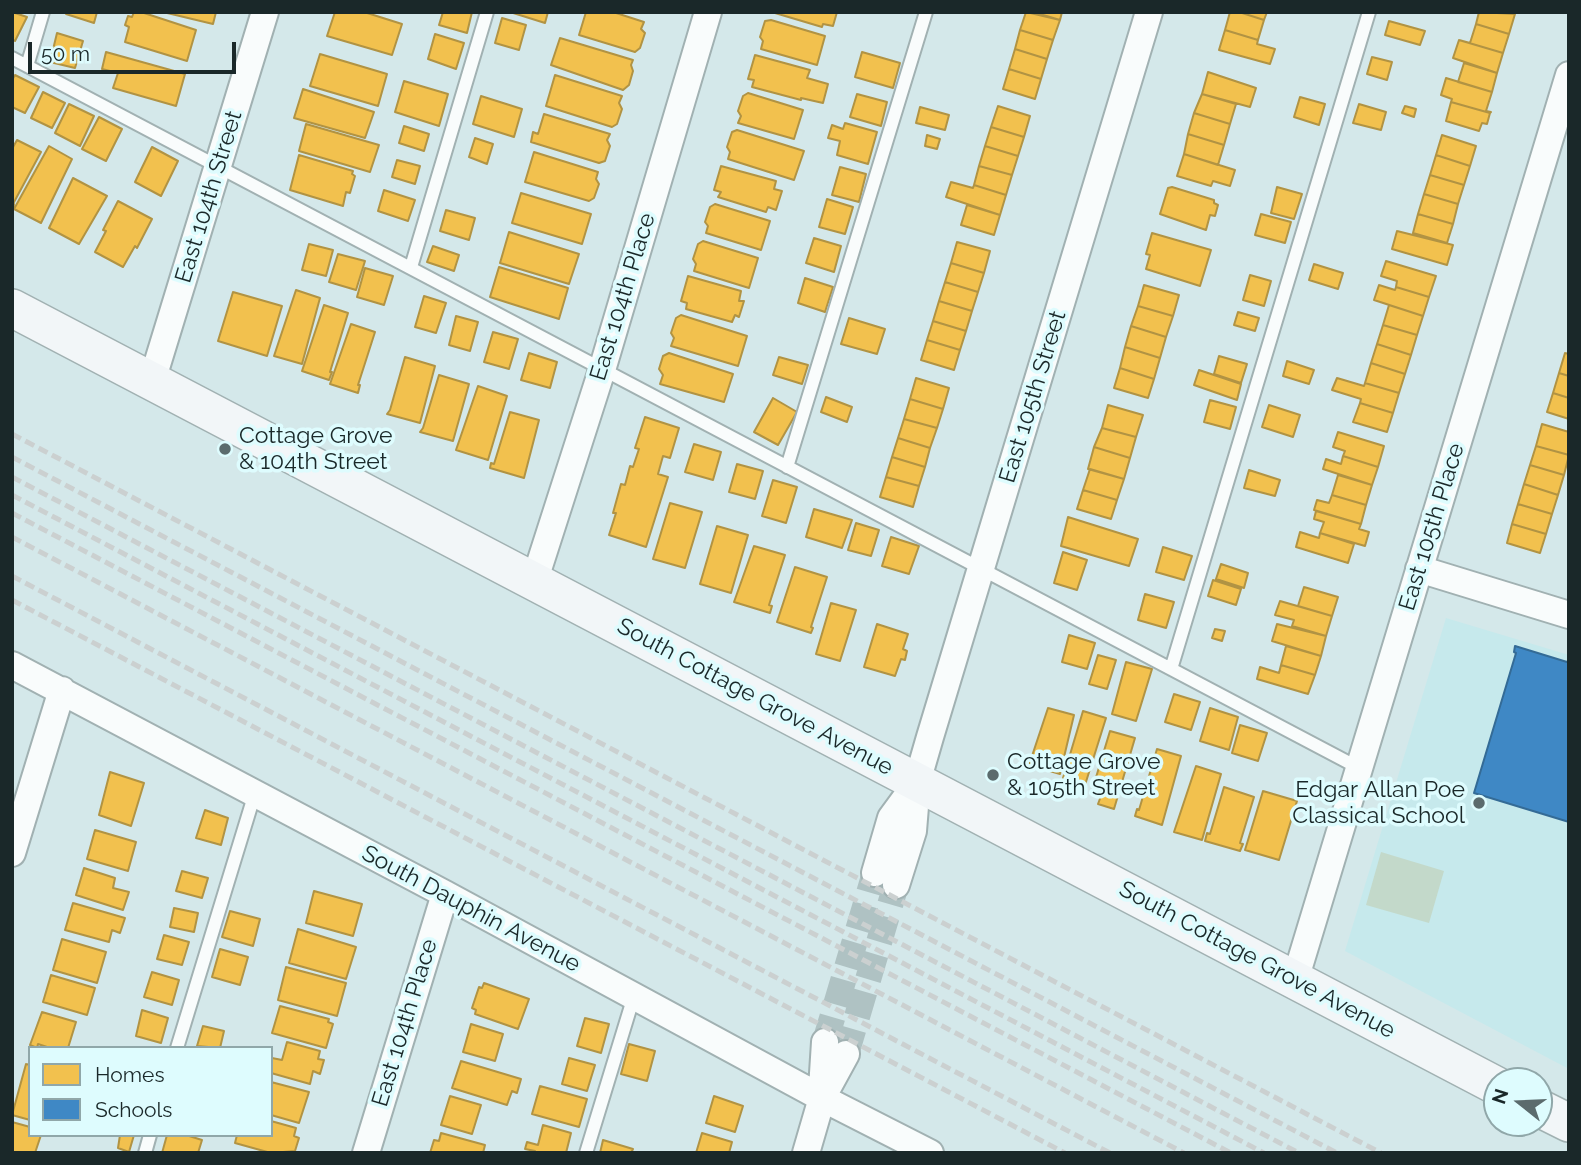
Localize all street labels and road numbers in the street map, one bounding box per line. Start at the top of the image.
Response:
street label: East 104th Street [170,108,248,286]
street label: East 104th Place [584,210,662,384]
street label: East 105th Street [994,308,1072,486]
street label: East 105th Place [1393,440,1471,614]
street label: South Cottage Grove Avenue [612,612,898,782]
street label: South Dauphin Avenue [357,840,585,978]
street label: South Cottage Grove Avenue [1114,875,1400,1045]
street label: East 104th Place [366,936,444,1110]

